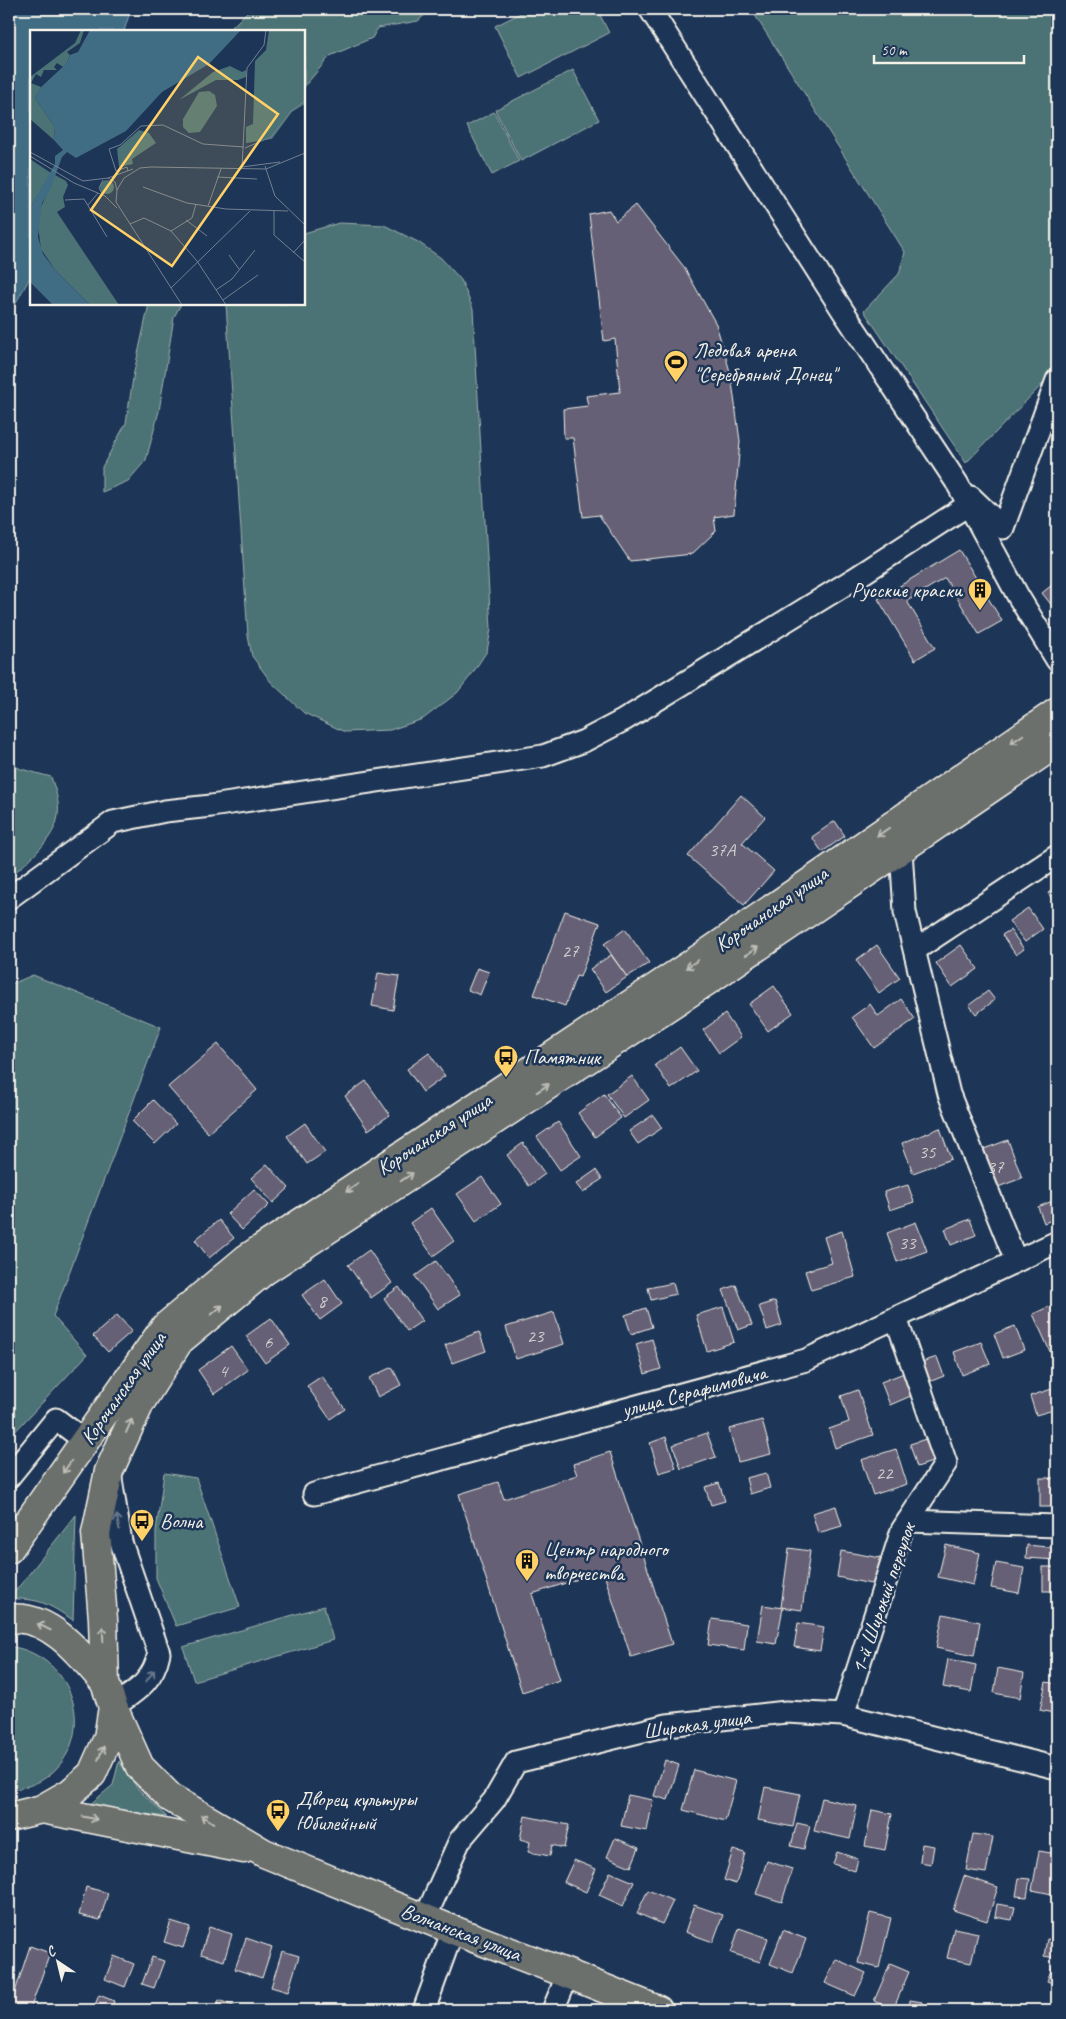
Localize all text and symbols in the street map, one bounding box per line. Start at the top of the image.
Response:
inset map [30,30,305,305]
scale bar [874,32,1024,64]
text: 50 m [881,41,908,60]
place label: Ледовая арена "Серебряный Донец" [694,337,840,387]
sports icon: Ледовая арена "Серебряный Донец" [663,349,689,383]
place label: Русские краски [851,577,964,603]
building icon: Русские краски [967,577,993,611]
one-way arrow [1010,734,1024,744]
one-way arrow [877,827,891,837]
house number: 37А [709,838,737,862]
street label: Корочанская улица [710,860,834,957]
house number: 27 [561,939,580,963]
one-way arrow [745,946,759,956]
one-way arrow [685,958,699,969]
bus stop icon: Памятник [493,1044,519,1078]
place label: Памятник [524,1044,602,1070]
one-way arrow [536,1083,550,1093]
street label: Корочанская улица [372,1086,498,1181]
house number: 35 [918,1140,937,1164]
house number: 37 [986,1155,1005,1179]
one-way arrow [400,1172,414,1182]
one-way arrow [345,1183,359,1194]
house number: 33 [898,1231,917,1255]
house number: 8 [318,1289,329,1313]
one-way arrow [210,1305,223,1316]
house number: 23 [526,1324,545,1348]
street label: Корочанская улица [75,1325,172,1449]
house number: 6 [264,1330,274,1354]
house number: 4 [219,1359,230,1383]
street label: улица Серафимовича [617,1359,771,1423]
one-way arrow [125,1419,135,1434]
one-way arrow [62,1460,72,1474]
house number: 22 [875,1461,894,1485]
bus stop icon: Волна [129,1508,155,1542]
place label: Волна [160,1508,204,1534]
one-way arrow [112,1515,122,1531]
street label: 1-й Широкий переулок [845,1517,922,1677]
place label: Центр народного творчества [544,1536,670,1586]
building icon: Центр народного творчества [514,1548,540,1582]
one-way arrow [37,1622,52,1631]
one-way arrow [98,1627,108,1643]
one-way arrow [145,1669,155,1683]
street label: Широкая улица [642,1703,754,1744]
one-way arrow [97,1746,107,1761]
place label: Дворец культуры Юбилейный [296,1786,418,1836]
bus stop icon: Дворец культуры Юбилейный [265,1798,291,1832]
one-way arrow [82,1814,98,1823]
one-way arrow [201,1814,215,1824]
street label: Волчанская улица [397,1897,526,1967]
north arrow [32,1936,82,1986]
text: С [43,1942,60,1961]

